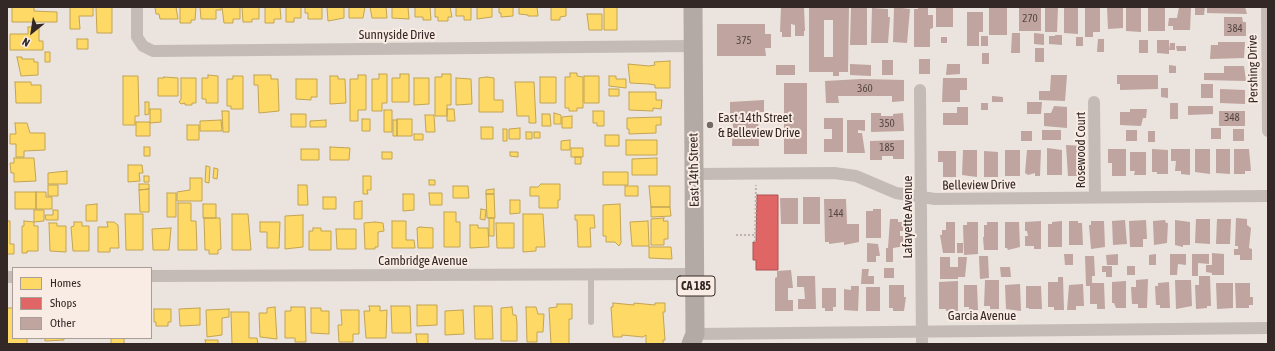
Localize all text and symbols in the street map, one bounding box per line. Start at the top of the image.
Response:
north arrow [12,12,52,52]
house number: 270 [1022,12,1038,26]
house number: 384 [1227,22,1243,36]
street label: Sunnyside Drive [359,27,435,43]
house number: 375 [736,34,752,48]
street label: Pershing Drive [1245,34,1261,104]
text: N [20,36,32,49]
house number: 360 [857,82,873,96]
place label: East 14th Street & Belleview Drive [718,110,800,141]
house number: 348 [1224,111,1240,125]
street label: Rosewood Court [1073,112,1089,188]
house number: 350 [879,117,895,131]
marker: East 14th Street & Belleview Drive [705,120,715,130]
street label: East 14th Street [686,133,702,207]
house number: 185 [879,141,895,155]
street label: Lafayette Avenue [900,176,916,258]
street label: Belleview Drive [942,177,1016,193]
house number: 144 [828,207,844,221]
street label: Cambridge Avenue [378,253,468,269]
legend [12,267,152,339]
text: Homes [50,276,81,290]
road number: CA 185 [677,276,715,296]
text: Shops [50,296,76,310]
street label: Garcia Avenue [948,308,1016,324]
text: Other [50,316,75,330]

